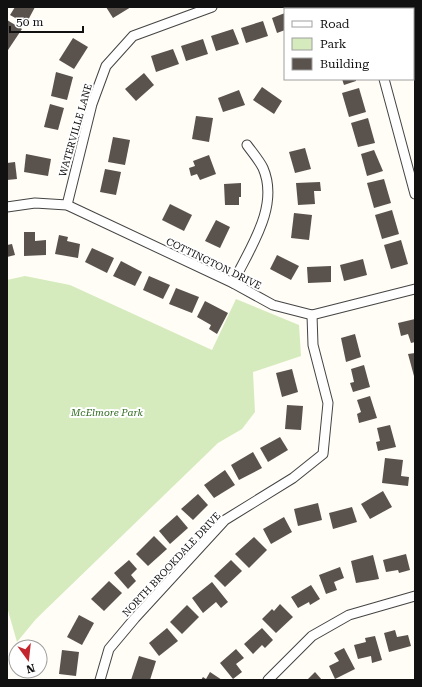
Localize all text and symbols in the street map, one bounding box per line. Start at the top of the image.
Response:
scale bar [10,8,83,34]
legend [284,8,414,80]
text: 50 m [16,15,43,29]
text: Road [320,17,350,31]
text: Park [320,37,347,51]
text: Building [320,57,369,71]
street label: WATERVILLE LANE [57,82,94,178]
street label: COTTINGTON DRIVE [164,236,263,291]
park label: McElmore Park [70,407,144,418]
street label: NORTH BROOKDALE DRIVE [120,510,223,619]
north arrow [8,639,48,679]
text: N [24,661,36,676]

